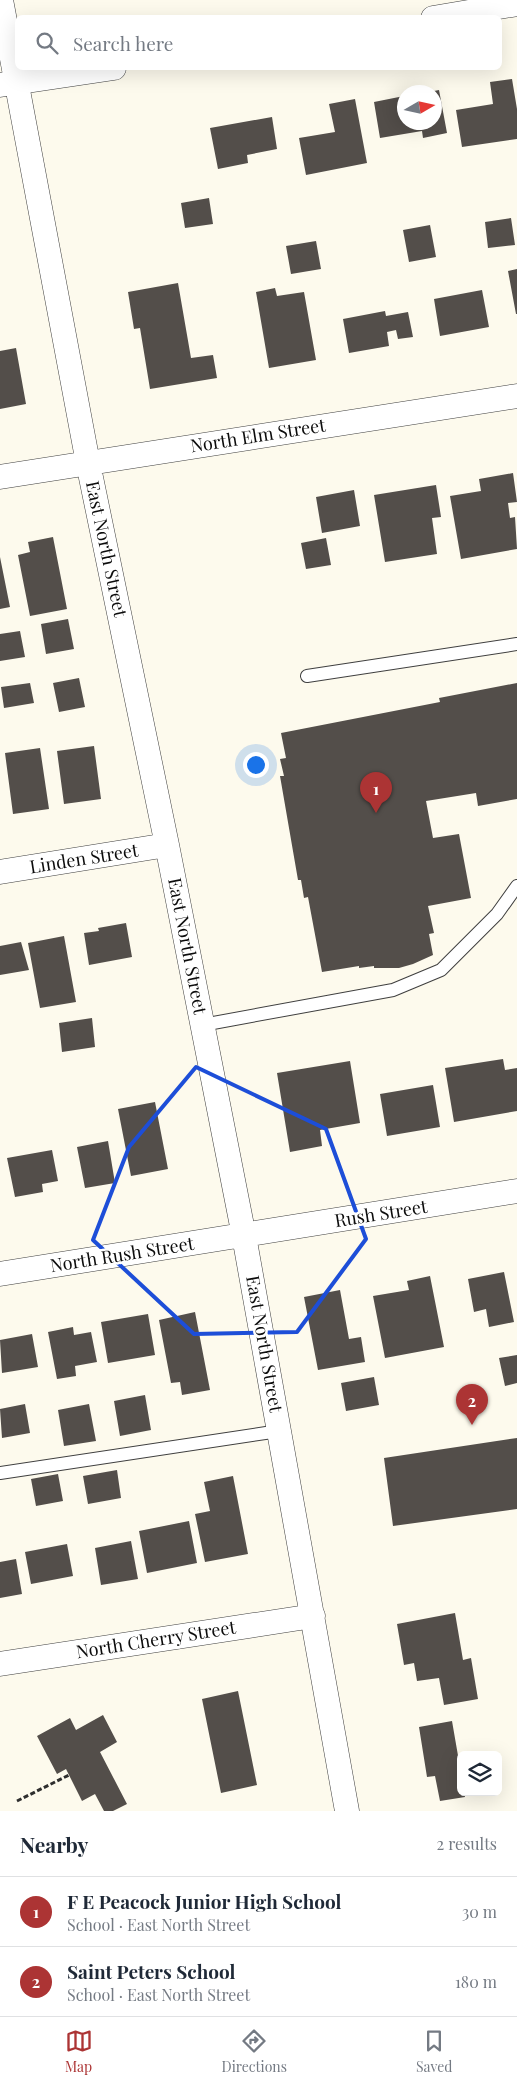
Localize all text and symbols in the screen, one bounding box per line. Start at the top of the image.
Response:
search box [15,15,502,70]
icon: search [33,29,61,57]
text: Search here [73,30,173,56]
north arrow [397,85,442,130]
street label: North Elm Street [189,412,328,458]
street label: East North Street [81,479,133,620]
your location [243,752,269,778]
pin: 1 [360,772,392,813]
street label: Linden Street [28,837,141,878]
street label: East North Street [163,876,213,1017]
street label: Rush Street [333,1194,430,1232]
street label: North Rush Street [48,1231,196,1277]
street label: East North Street [241,1274,289,1415]
pin: 2 [456,1384,488,1425]
street label: North Cherry Street [74,1614,238,1663]
map controls [457,1751,502,1796]
button: layers [457,1751,502,1796]
text: Nearby [20,1830,89,1858]
text: 2 results [437,1833,497,1854]
text: F E Peacock Junior High School [67,1888,341,1914]
text: 1 [33,1901,39,1922]
text: 30 m [462,1901,497,1922]
text: School · East North Street [67,1914,250,1935]
text: Saint Peters School [67,1958,235,1984]
text: 2 [32,1971,40,1992]
text: 180 m [455,1971,497,1992]
text: School · East North Street [67,1984,250,2005]
tab: Map [65,2027,93,2076]
tab: Directions [222,2027,287,2076]
tab: Saved [416,2027,452,2076]

